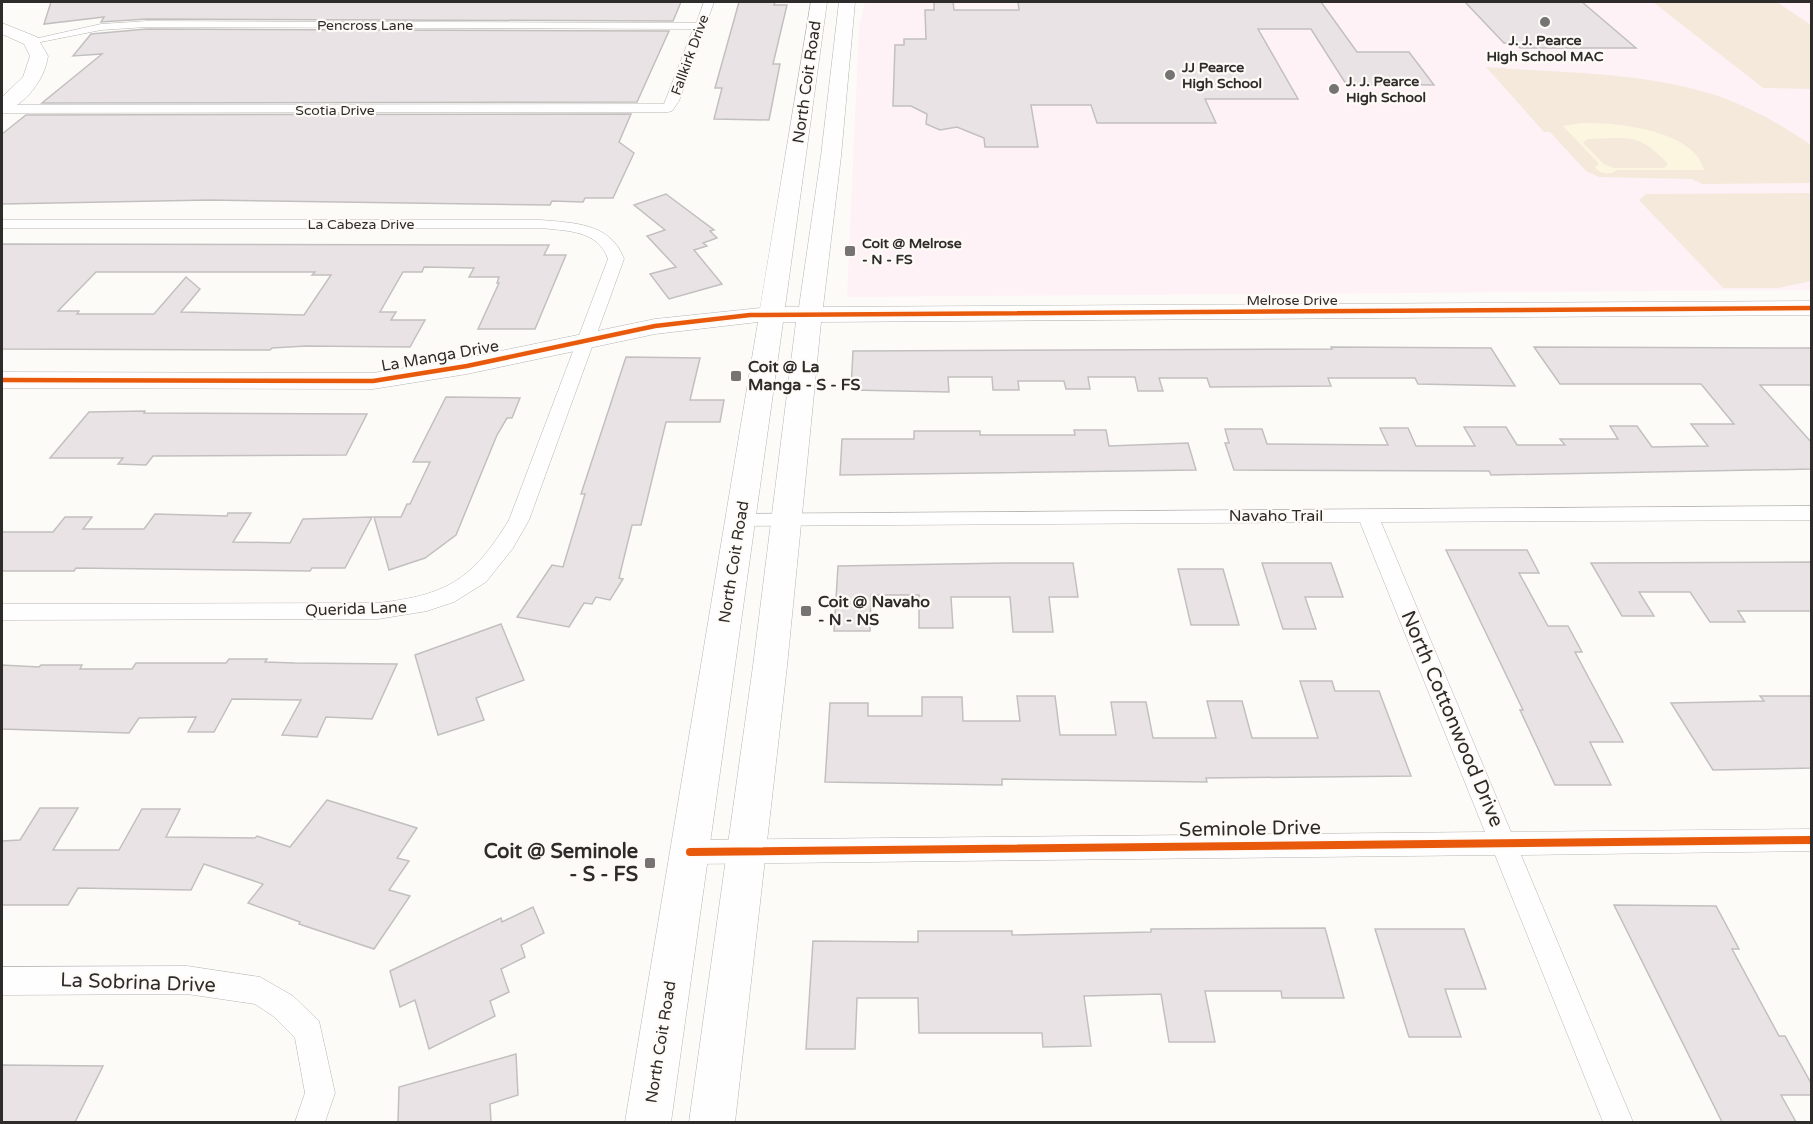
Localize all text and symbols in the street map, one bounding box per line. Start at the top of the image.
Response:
street label: Fallkirk Drive [668,12,712,98]
marker: J. J. Pearce High School MAC [1538,15,1552,29]
street label: Pencross Lane [317,17,413,34]
street label: North Coit Road [788,19,826,145]
place label: J. J. Pearce High School MAC [1486,32,1604,65]
place label: JJ Pearce High School [1181,59,1262,92]
marker: JJ Pearce High School [1163,68,1177,82]
place label: J. J. Pearce High School [1345,73,1426,106]
marker: J. J. Pearce High School [1327,82,1341,96]
street label: Scotia Drive [295,102,375,119]
street label: La Cabeza Drive [308,216,415,233]
place label: Coit @ Melrose - N - FS [862,235,962,268]
marker: Coit @ Melrose - N - FS [843,244,857,258]
street label: Melrose Drive [1246,292,1338,309]
street label: La Manga Drive [380,336,500,376]
place label: Coit @ La Manga - S - FS [748,357,861,395]
marker: Coit @ La Manga - S - FS [729,369,743,383]
street label: North Coit Road [714,499,754,625]
street label: Navaho Trail [1229,506,1323,526]
place label: Coit @ Navaho - N - NS [818,592,930,630]
street label: Querida Lane [305,597,407,621]
marker: Coit @ Navaho - N - NS [799,604,813,618]
street label: North Cottonwood Drive [1395,607,1509,831]
street label: Seminole Drive [1179,816,1321,842]
place label: Coit @ Seminole - S - FS [484,840,638,887]
marker: Coit @ Seminole - S - FS [643,856,657,870]
street label: La Sobrina Drive [60,968,216,998]
street label: North Coit Road [641,979,681,1105]

